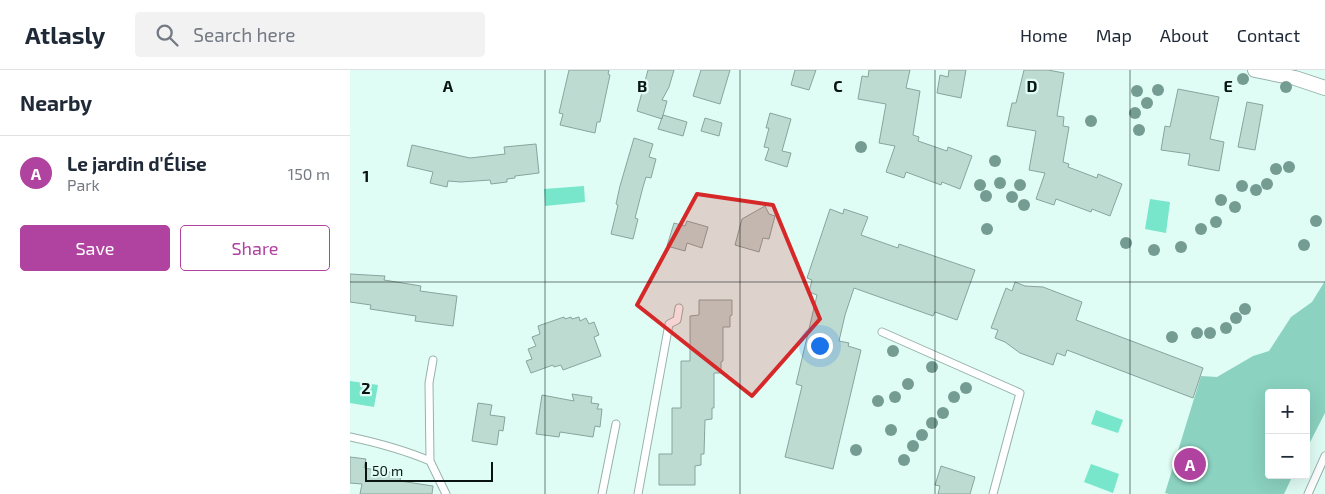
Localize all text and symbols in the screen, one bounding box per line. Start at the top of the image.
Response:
search box [135,12,485,57]
text: Atlasly [25,20,105,49]
icon: search [153,21,181,49]
text: Search here [193,23,295,46]
text: Home [1020,24,1068,46]
text: Map [1096,24,1132,46]
text: About [1160,24,1209,46]
text: Contact [1237,24,1300,46]
text: A [443,76,454,95]
text: B [637,76,647,95]
text: C [833,76,843,95]
text: D [1027,76,1038,95]
text: E [1223,76,1233,95]
text: Nearby [20,90,92,115]
text: Le jardin d'Élise [67,152,207,175]
text: A [31,164,41,183]
text: 150 m [288,164,330,183]
text: 1 [363,166,369,185]
text: Park [67,175,100,194]
button: Save [20,225,170,271]
button: Share [180,225,330,271]
your location [807,333,833,359]
text: 2 [361,378,371,397]
map controls [1265,389,1310,479]
button: + [1265,389,1310,434]
button: − [1265,434,1310,479]
pin: A [1174,445,1206,483]
scale bar [365,459,492,482]
text: 50 m [372,462,403,479]

